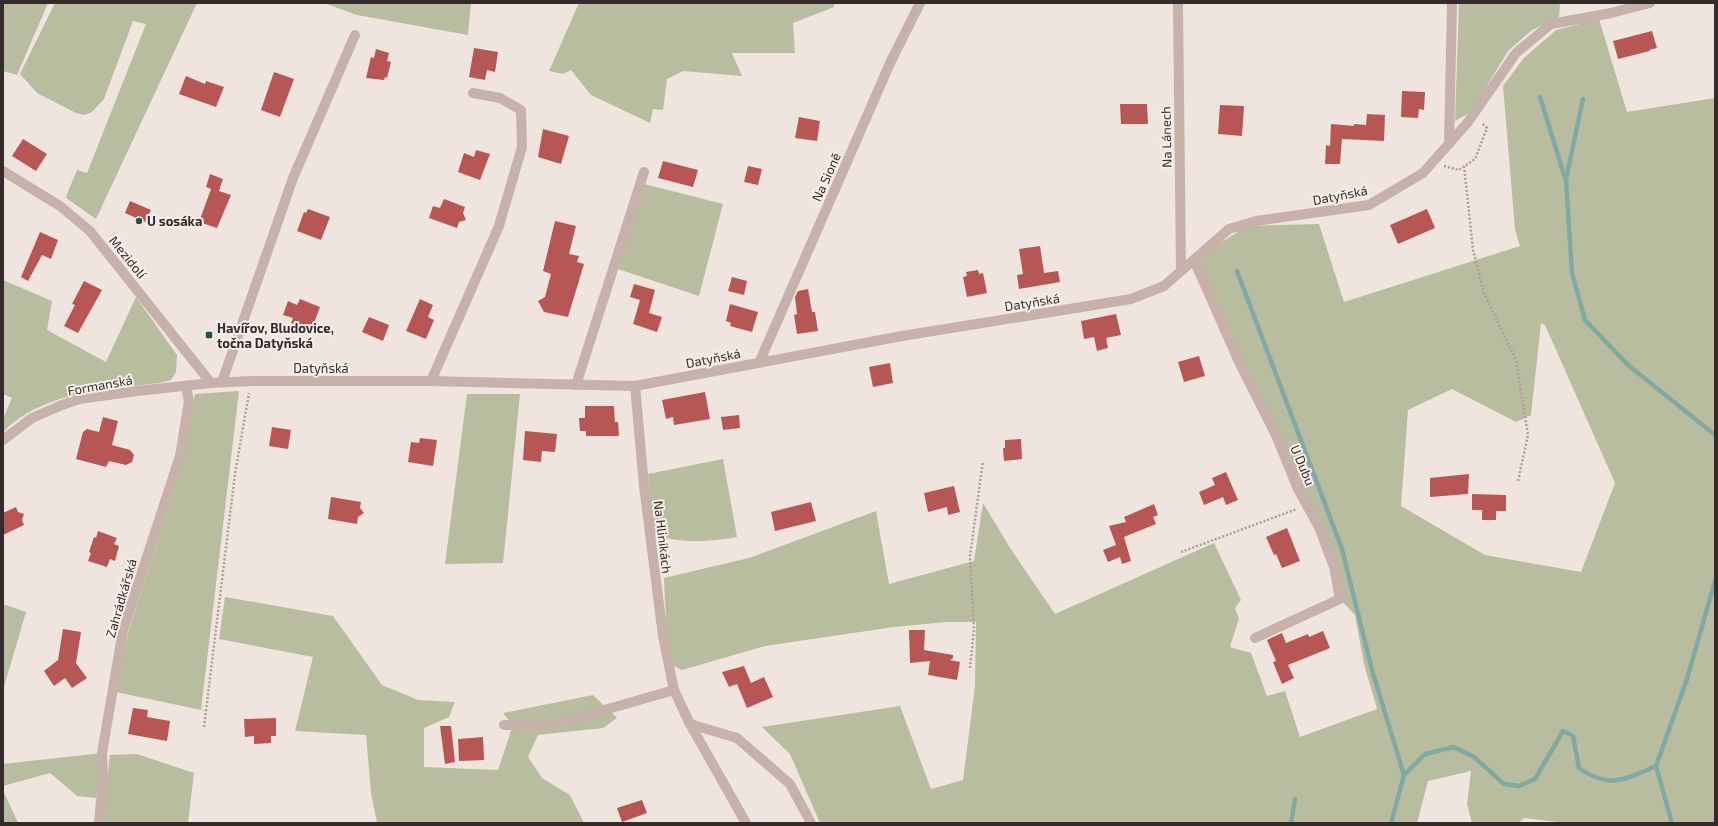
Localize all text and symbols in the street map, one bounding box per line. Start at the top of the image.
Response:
street label: Na Lánech [1157,106,1175,168]
street label: Na Sioně [808,150,844,204]
street label: Datyňská [1311,182,1369,208]
place label: U sosáka [147,213,202,229]
marker: U sosáka [134,216,144,226]
street label: Mezidolí [106,232,150,282]
street label: Datyňská [1003,290,1061,314]
place label: Havířov, Bludovice, točna Datyňská [217,320,334,351]
marker: Havířov, Bludovice, točna Datyňská [204,330,214,340]
street label: Datyňská [684,345,742,371]
street label: Datyňská [293,360,349,376]
street label: Formanská [66,371,134,399]
street label: U Dubu [1287,442,1319,488]
street label: Na Hlinikách [651,500,675,574]
street label: Zahrádkářská [102,557,140,639]

